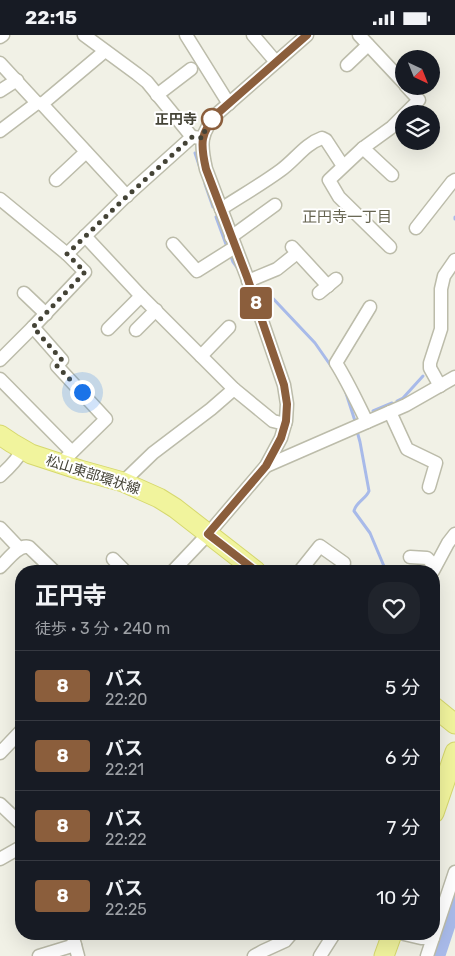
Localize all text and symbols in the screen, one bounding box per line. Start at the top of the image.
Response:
text: 22:15 [25,6,77,29]
north arrow [395,50,440,95]
map controls [395,50,440,150]
button: layers [395,105,440,150]
marker: 正円寺 [201,108,223,130]
place label: 正円寺 [155,111,197,128]
district label: 正円寺一丁目 [302,208,392,226]
line badge: 8 [240,287,272,319]
text: 8 [250,292,262,314]
your location [70,380,95,405]
street label: 松山東部環状線 [44,452,142,498]
text: 正円寺 [35,582,107,610]
button: heart [368,582,420,634]
text: 徒歩 · 3 分 · 240 m [35,619,170,638]
text: バス [105,667,143,690]
text: 8 [56,675,69,697]
text: 5 分 [385,676,420,699]
text: 22:20 [105,690,147,709]
text: バス [105,737,143,760]
text: 8 [56,745,69,767]
text: 6 分 [385,746,420,769]
text: 22:21 [105,760,144,779]
text: バス [105,807,143,830]
text: 8 [56,815,69,837]
text: 7 分 [387,816,420,839]
text: 22:22 [105,830,147,849]
text: バス [105,877,143,900]
text: 8 [56,885,69,907]
text: 10 分 [376,886,420,909]
text: 22:25 [105,900,147,919]

